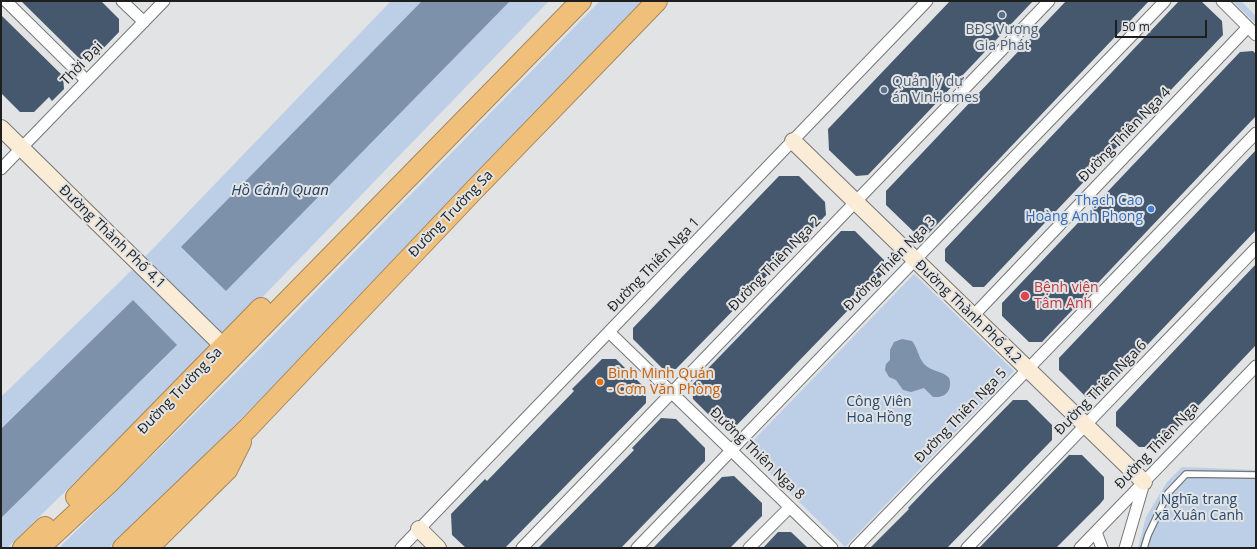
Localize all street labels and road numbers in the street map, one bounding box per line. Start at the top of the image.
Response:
street label: Thời Đại [57,39,107,89]
street label: Đường Thiên Nga 4 [1075,84,1175,186]
street label: Đường Trường Sa [405,167,497,261]
street label: Đường Thành Phố 4.1 [55,182,169,292]
street label: Đường Thiên Nga 2 [725,213,825,315]
street label: Đường Thiên Nga 3 [840,213,940,315]
street label: Đường Thiên Nga 1 [604,214,704,316]
street label: Đường Thành Phố 4.2 [911,257,1025,367]
street label: Đường Thiên Nga 6 [1051,337,1151,439]
street label: Đường Trường Sa [134,344,226,438]
street label: Đường Thiên Nga 5 [911,365,1011,467]
street label: Đường Thiên Nga [1111,399,1203,493]
street label: Đường Thiên Nga 8 [706,404,808,504]

